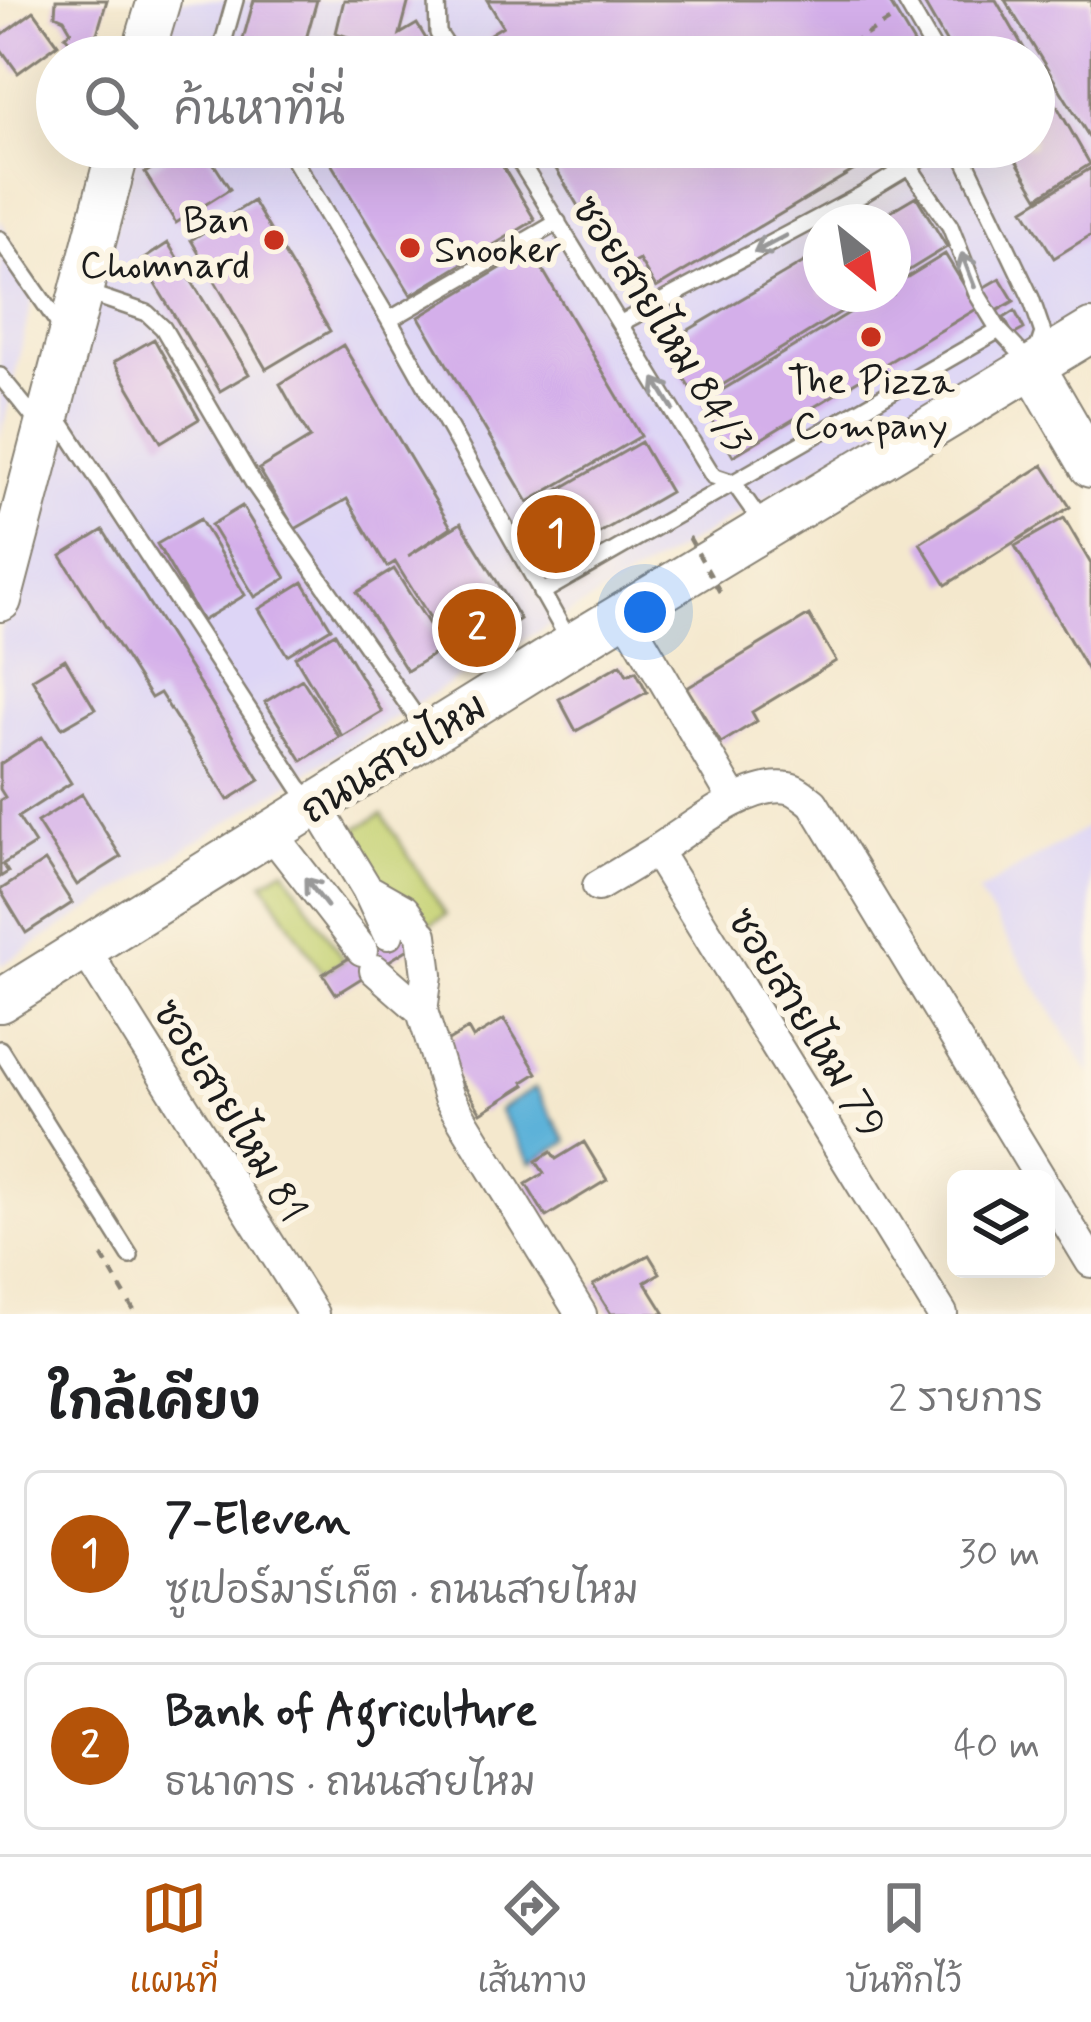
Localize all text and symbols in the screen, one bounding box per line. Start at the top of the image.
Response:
search box [36,36,1055,168]
icon: search [78,69,144,135]
text: ค้นหาที่นี่ [174,82,345,141]
street label: ซอยสายไหม 84/3 [558,186,764,462]
place label: Ban Chomnard [80,196,250,292]
north arrow [803,204,911,312]
place label: Snooker [434,226,562,277]
marker: Ban Chomnard [261,227,287,253]
one-way arrow [752,233,788,256]
marker: Snooker [397,235,423,261]
one-way arrow [955,253,977,290]
marker: The Pizza Company [858,324,884,350]
place label: The Pizza Company [787,357,955,453]
one-way arrow [652,378,676,412]
pin: 1 [517,489,595,579]
your location [615,582,675,642]
pin: 2 [438,583,516,673]
street label: ถนนสายไหม [291,680,497,837]
one-way arrow [304,876,329,909]
street label: ซอยสายไหม 79 [714,898,898,1148]
street label: ซอยสายไหม 81 [139,989,319,1233]
map controls [947,1170,1055,1278]
button: layers [947,1170,1055,1278]
text: ใกล้เคียง [48,1371,260,1437]
text: 2 รายการ [888,1375,1043,1426]
text: 7-Eleven [165,1491,350,1550]
text: 1 [81,1529,99,1580]
text: 30 m [958,1529,1040,1580]
text: ซูเปอร์มาร์เก็ต · ถนนสายไหม [165,1567,639,1618]
text: Bank of Agriculture [165,1683,537,1742]
text: 2 [80,1721,100,1772]
text: 40 m [953,1721,1040,1772]
text: ธนาคาร · ถนนสายไหม [165,1759,536,1810]
tab: แผนที่ [129,1875,219,2005]
tab: เส้นทาง [477,1875,587,2005]
tab: บันทึกไว้ [846,1875,962,2005]

